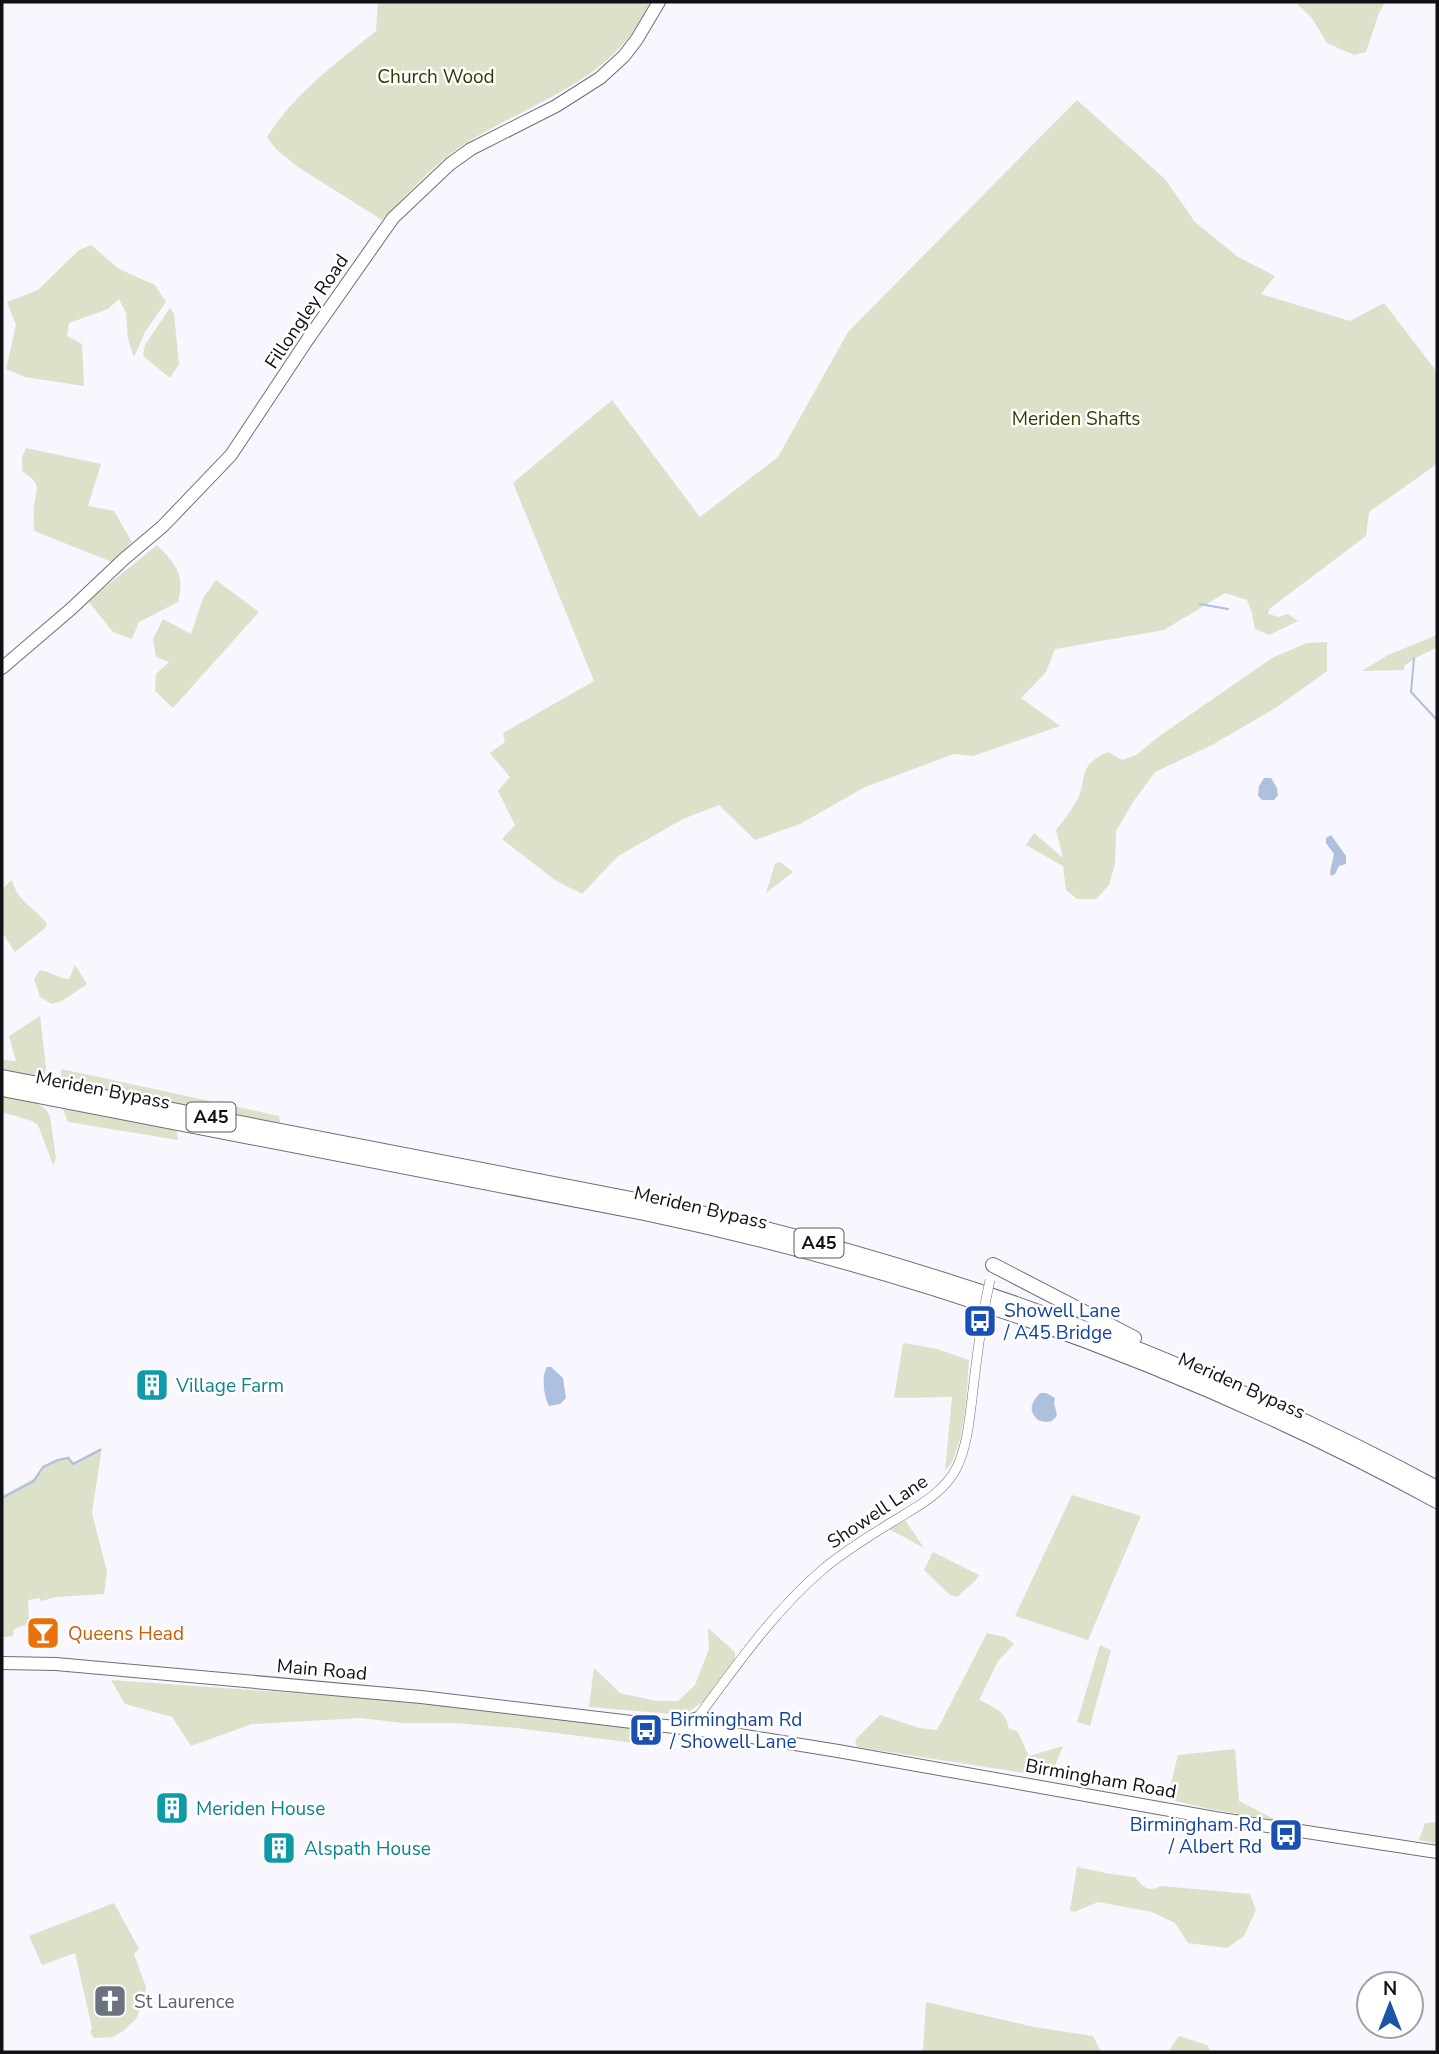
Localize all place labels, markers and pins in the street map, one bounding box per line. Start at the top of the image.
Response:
place label: Showell Lane / A45 Bridge [1003,1298,1120,1346]
bus stop icon: Showell Lane / A45 Bridge [961,1302,999,1340]
building icon: Village Farm [133,1366,171,1404]
place label: Village Farm [175,1373,284,1399]
bar icon: Queens Head [24,1614,62,1652]
place label: Queens Head [68,1621,184,1647]
place label: Birmingham Rd / Showell Lane [669,1707,802,1755]
bus stop icon: Birmingham Rd / Showell Lane [627,1711,665,1749]
building icon: Meriden House [153,1789,191,1827]
place label: Meriden House [196,1796,325,1822]
place label: Birmingham Rd / Albert Rd [1130,1812,1262,1860]
bus stop icon: Birmingham Rd / Albert Rd [1267,1816,1305,1854]
building icon: Alspath House [260,1829,298,1867]
place label: Alspath House [304,1836,431,1862]
church icon: St Laurence [91,1982,129,2020]
place label: St Laurence [134,1989,235,2015]

